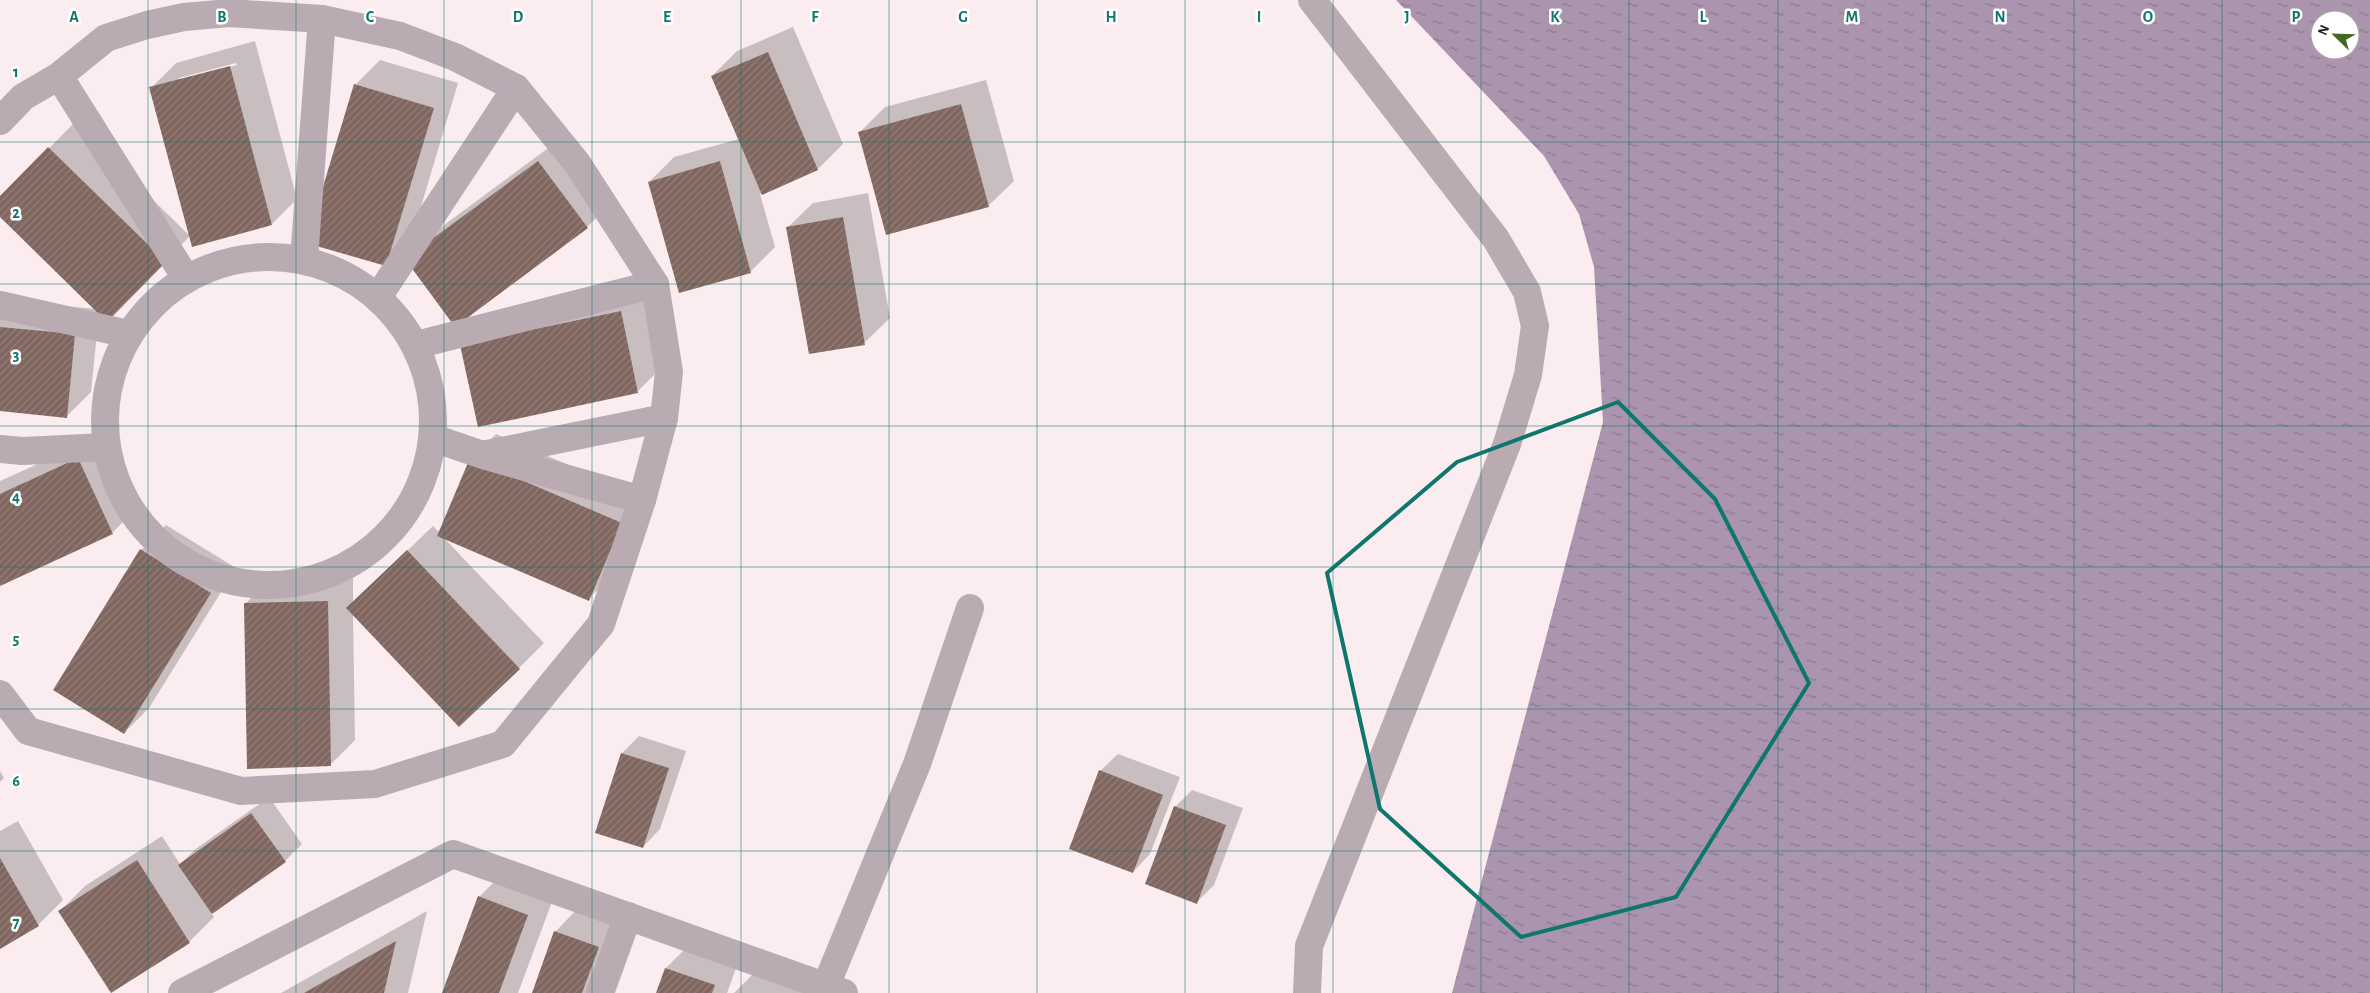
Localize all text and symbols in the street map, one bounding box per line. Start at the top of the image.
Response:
text: A [69,9,79,25]
text: B [217,9,227,25]
text: C [366,9,375,25]
text: D [513,9,524,25]
text: E [663,9,671,25]
text: F [811,9,819,25]
text: G [958,9,968,25]
text: H [1105,9,1117,25]
text: I [1257,9,1261,25]
text: J [1404,9,1410,25]
text: K [1550,9,1560,25]
text: L [1700,9,1707,25]
text: M [1846,9,1858,25]
text: N [1994,9,2006,25]
text: O [2143,9,2153,25]
text: P [2292,9,2301,25]
north arrow [2310,10,2360,60]
text: N [2316,23,2332,38]
text: 1 [13,64,19,80]
text: 2 [12,205,20,221]
text: 3 [13,347,20,363]
text: 4 [12,489,20,505]
text: 5 [13,631,20,647]
text: 6 [12,773,20,789]
text: 7 [13,915,20,931]

